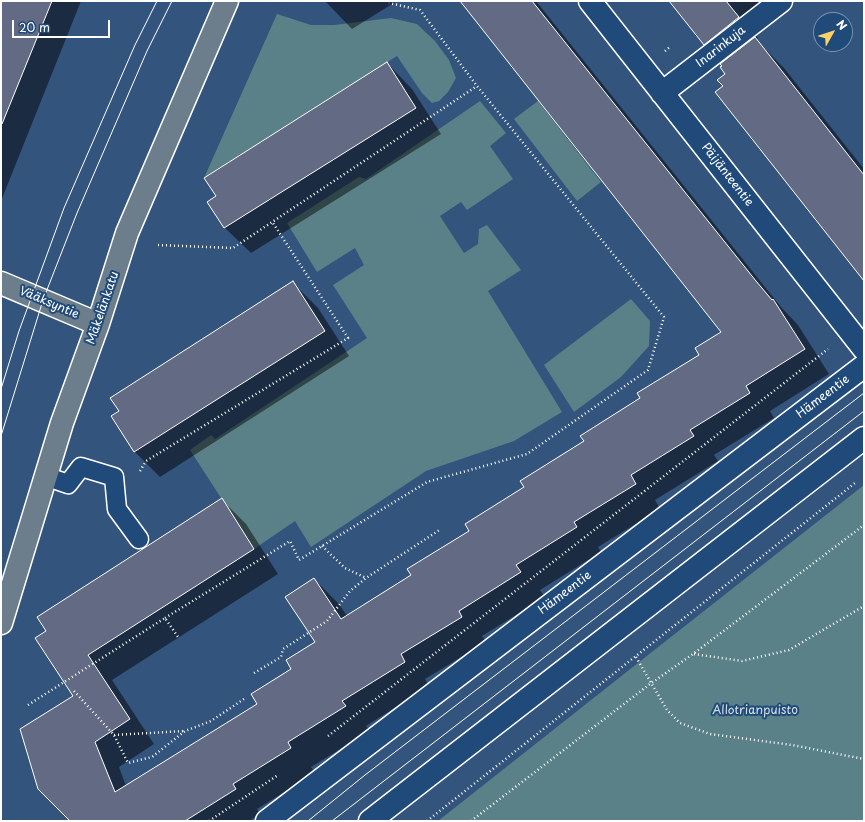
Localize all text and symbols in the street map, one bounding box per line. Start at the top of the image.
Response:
scale bar [14,12,112,38]
north arrow [813,12,853,52]
text: N [833,16,851,33]
text: 20 m [19,18,50,36]
street label: Inarinkuja [693,23,749,71]
street label: Päijänteentie [698,141,756,209]
street label: Mäkelänkatu [84,270,122,346]
street label: Vääksyntie [17,284,81,322]
street label: Hämeentie [794,372,852,422]
street label: Hämeentie [536,568,594,618]
park label: Allotrianpuisto [712,704,798,718]

